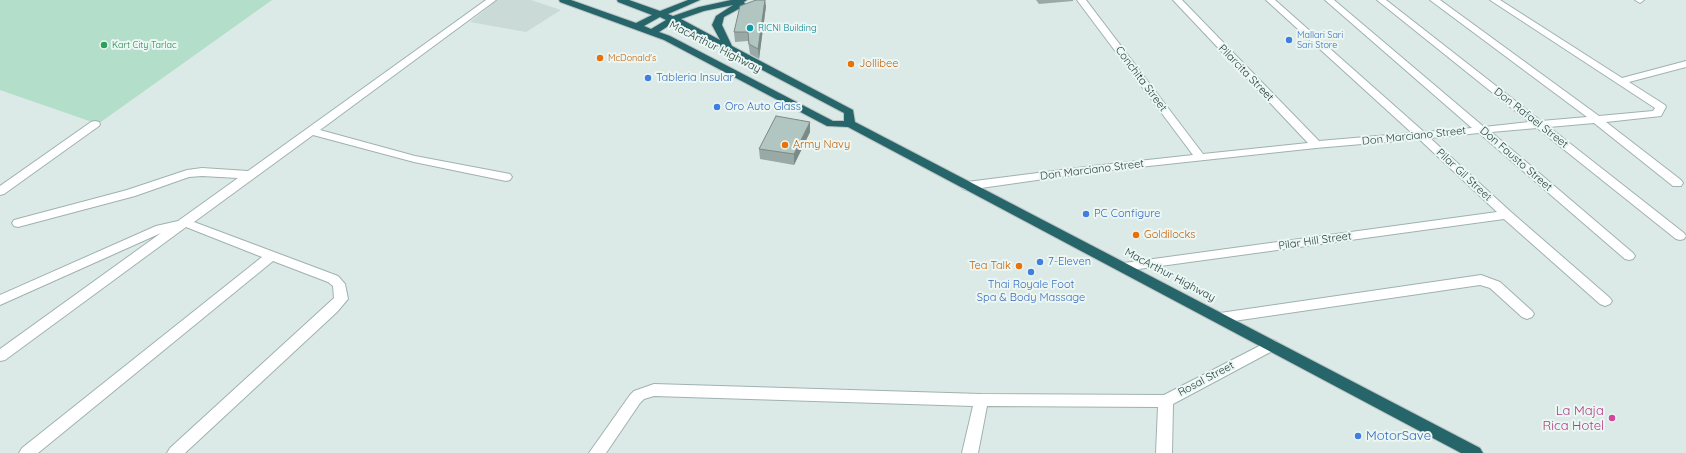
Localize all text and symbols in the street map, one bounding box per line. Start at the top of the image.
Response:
street label: MacArthur Highway [667,18,763,76]
marker: RICNI Building [745,23,755,33]
place label: RICNI Building [758,23,816,33]
place label: Mallari Sari Sari Store [1297,30,1343,51]
marker: Mallari Sari Sari Store [1284,35,1294,45]
marker: Kart City Tarlac [99,40,109,50]
place label: Kart City Tarlac [112,40,177,50]
street label: Pilarcita Street [1216,42,1276,104]
street label: Conchita Street [1112,44,1170,114]
marker: McDonald's [595,53,605,63]
place label: McDonald's [608,53,656,63]
place label: Jollibee [859,57,898,71]
marker: Jollibee [846,59,856,69]
place label: Tableria Insular [656,71,734,85]
marker: Tableria Insular [643,73,653,83]
street label: Don Rafael Street [1491,85,1571,151]
place label: Oro Auto Glass [725,100,801,114]
marker: Oro Auto Glass [712,102,722,112]
street label: Don Marciano Street [1361,124,1467,148]
street label: Don Fausto Street [1477,124,1555,194]
place label: Army Navy [793,138,850,152]
marker: Army Navy [780,140,790,150]
street label: Pilar Gil Street [1434,146,1494,204]
street label: Don Marciano Street [1039,157,1145,183]
place label: PC Configure [1094,207,1160,221]
marker: PC Configure [1081,209,1091,219]
place label: Goldilocks [1144,228,1195,242]
street label: Pilar Hill Street [1278,229,1352,253]
marker: Goldilocks [1131,230,1141,240]
street label: MacArthur Highway [1122,245,1218,305]
place label: 7-Eleven [1048,255,1091,269]
marker: 7-Eleven [1035,257,1045,267]
place label: Tea Talk [969,259,1011,273]
marker: Tea Talk [1014,261,1024,271]
marker: Thai Royale Foot Spa & Body Massage [1026,267,1036,277]
place label: Thai Royale Foot Spa & Body Massage [977,278,1085,304]
street label: Rosal Street [1176,359,1236,399]
place label: La Maja Rica Hotel [1542,403,1604,434]
marker: La Maja Rica Hotel [1607,413,1617,423]
place label: MotorSave [1366,428,1431,444]
marker: MotorSave [1353,431,1363,441]

